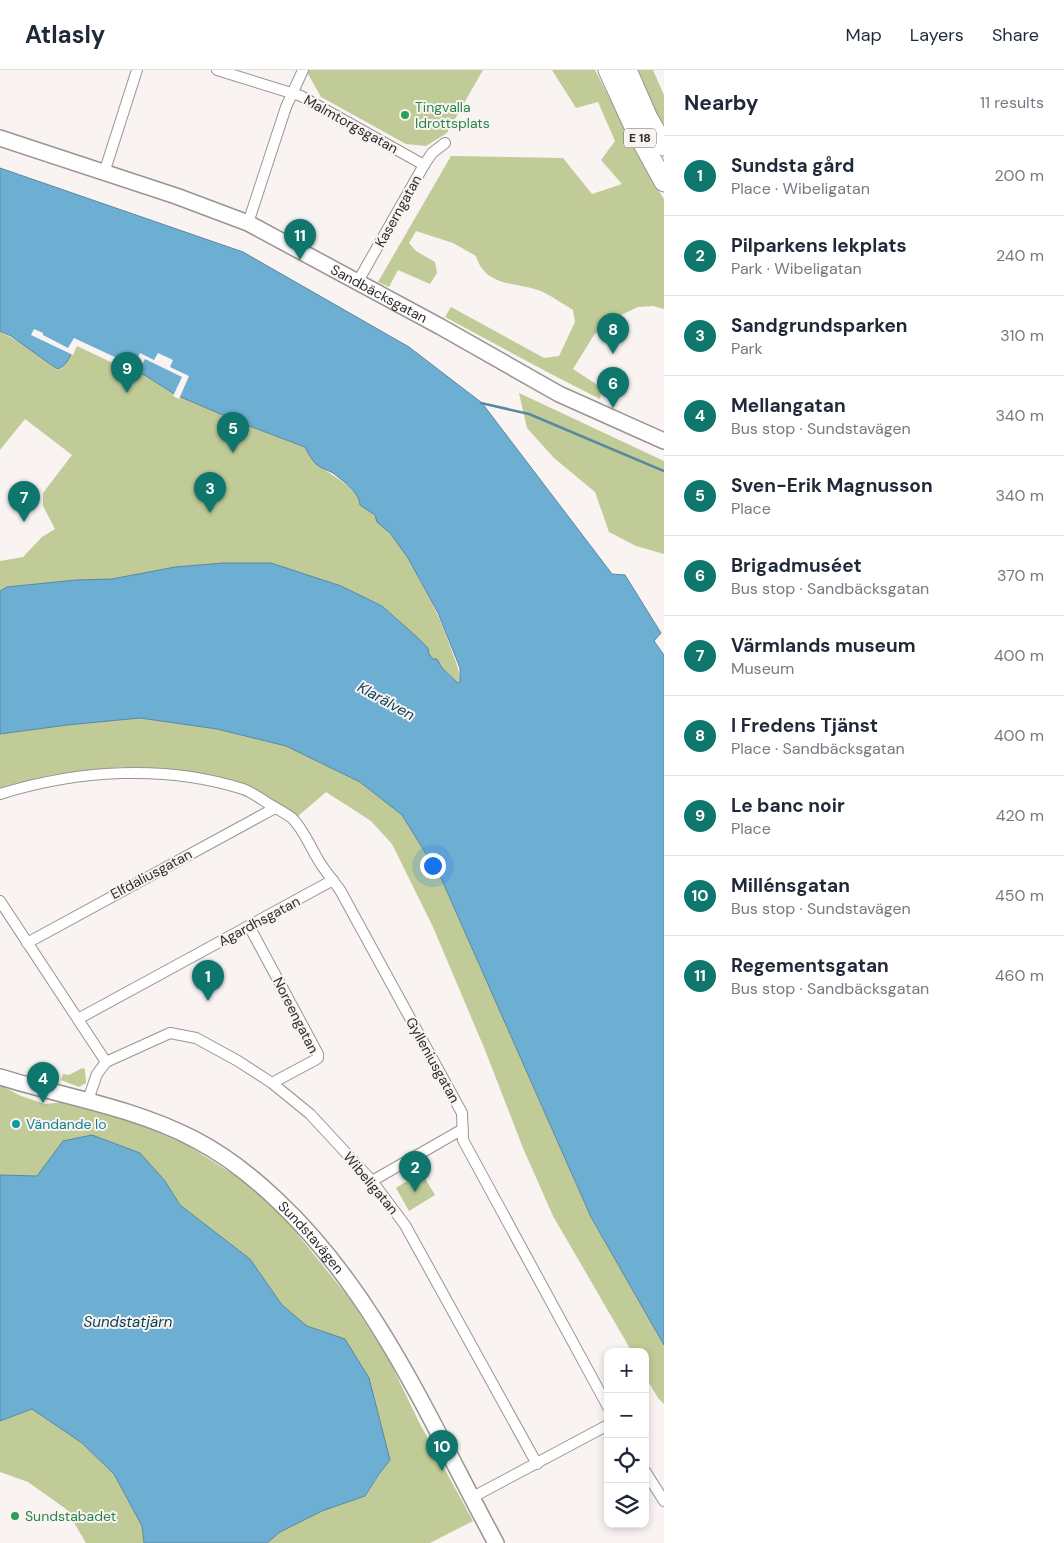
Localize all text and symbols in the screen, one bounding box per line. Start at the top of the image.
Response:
text: Atlasly [25,19,105,50]
text: Map [846,23,882,47]
text: Layers [910,23,964,47]
text: Share [992,23,1039,47]
text: Nearby [684,89,758,117]
street label: Malmtorgsgatan [301,91,401,157]
text: 11 results [980,92,1044,113]
place label: Tingvalla Idrottsplats [415,98,490,132]
marker: Tingvalla Idrottsplats [399,109,411,121]
road number: E 18 [624,128,656,148]
text: Sundsta gård [731,153,855,178]
text: 1 [697,165,703,186]
text: 200 m [995,165,1044,186]
street label: Kaserngatan [371,172,425,250]
text: Place · Wibeligatan [731,178,870,199]
pin: 11 [284,219,316,260]
text: Pilparkens lekplats [731,233,907,258]
text: 2 [695,245,705,266]
text: 240 m [996,245,1044,266]
text: Park · Wibeligatan [731,258,862,279]
street label: Sandbäcksgatan [328,260,430,327]
pin: 8 [597,313,629,354]
text: Sandgrundsparken [731,313,908,338]
text: 3 [695,325,705,346]
text: 310 m [1000,325,1044,346]
text: Park [731,338,763,359]
pin: 9 [111,352,143,393]
pin: 6 [597,367,629,408]
text: Mellangatan [731,393,846,418]
text: 4 [695,405,705,426]
text: 340 m [995,405,1044,426]
pin: 5 [217,412,249,453]
text: Bus stop · Sundstavägen [731,418,911,439]
pin: 3 [194,472,226,513]
text: Sven-Erik Magnusson [731,473,933,498]
pin: 7 [8,481,40,522]
text: 5 [695,485,705,506]
text: 340 m [995,485,1044,506]
text: Place [731,498,771,519]
text: Brigadmuséet [731,553,862,578]
text: 6 [695,565,705,586]
text: 370 m [997,565,1044,586]
text: Bus stop · Sandbäcksgatan [731,578,929,599]
text: Värmlands museum [731,633,916,658]
text: 7 [696,645,704,666]
text: 400 m [994,645,1044,666]
text: Museum [731,658,794,679]
water label: Klarälven [354,677,419,725]
text: I Fredens Tjänst [731,713,878,738]
text: 8 [695,725,705,746]
text: 400 m [994,725,1044,746]
text: Place · Sandbäcksgatan [731,738,905,759]
text: Le banc noir [731,793,845,818]
text: 9 [695,805,705,826]
text: 420 m [996,805,1044,826]
text: Place [731,818,771,839]
street label: Elfdaliusgatan [107,845,195,903]
your location [420,853,446,879]
text: Millénsgatan [731,873,850,898]
text: 10 [691,885,709,906]
text: 450 m [995,885,1044,906]
street label: Agardhsgatan [215,892,303,950]
text: Bus stop · Sundstavägen [731,898,911,919]
text: Regementsgatan [731,953,889,978]
pin: 1 [192,960,224,1001]
text: 11 [694,965,706,986]
text: 460 m [995,965,1044,986]
street label: Noreengatan [269,974,323,1056]
text: Bus stop · Sandbäcksgatan [731,978,929,999]
street label: Gylleniusgatan [402,1014,464,1106]
pin: 4 [27,1062,59,1103]
place label: Vändande lo [26,1115,107,1133]
marker: Vändande lo [10,1118,22,1130]
street label: Wibeligatan [340,1148,402,1218]
pin: 2 [399,1151,431,1192]
street label: Sundstavägen [275,1197,348,1277]
water label: Sundstatjärn [84,1312,173,1332]
map controls [604,1348,649,1528]
button: + [604,1348,649,1393]
button: − [604,1393,649,1438]
pin: 10 [426,1430,458,1471]
button: locate [604,1438,649,1483]
button: layers [604,1483,649,1528]
place label: Sundstabadet [25,1507,116,1525]
marker: Sundstabadet [9,1510,21,1522]

